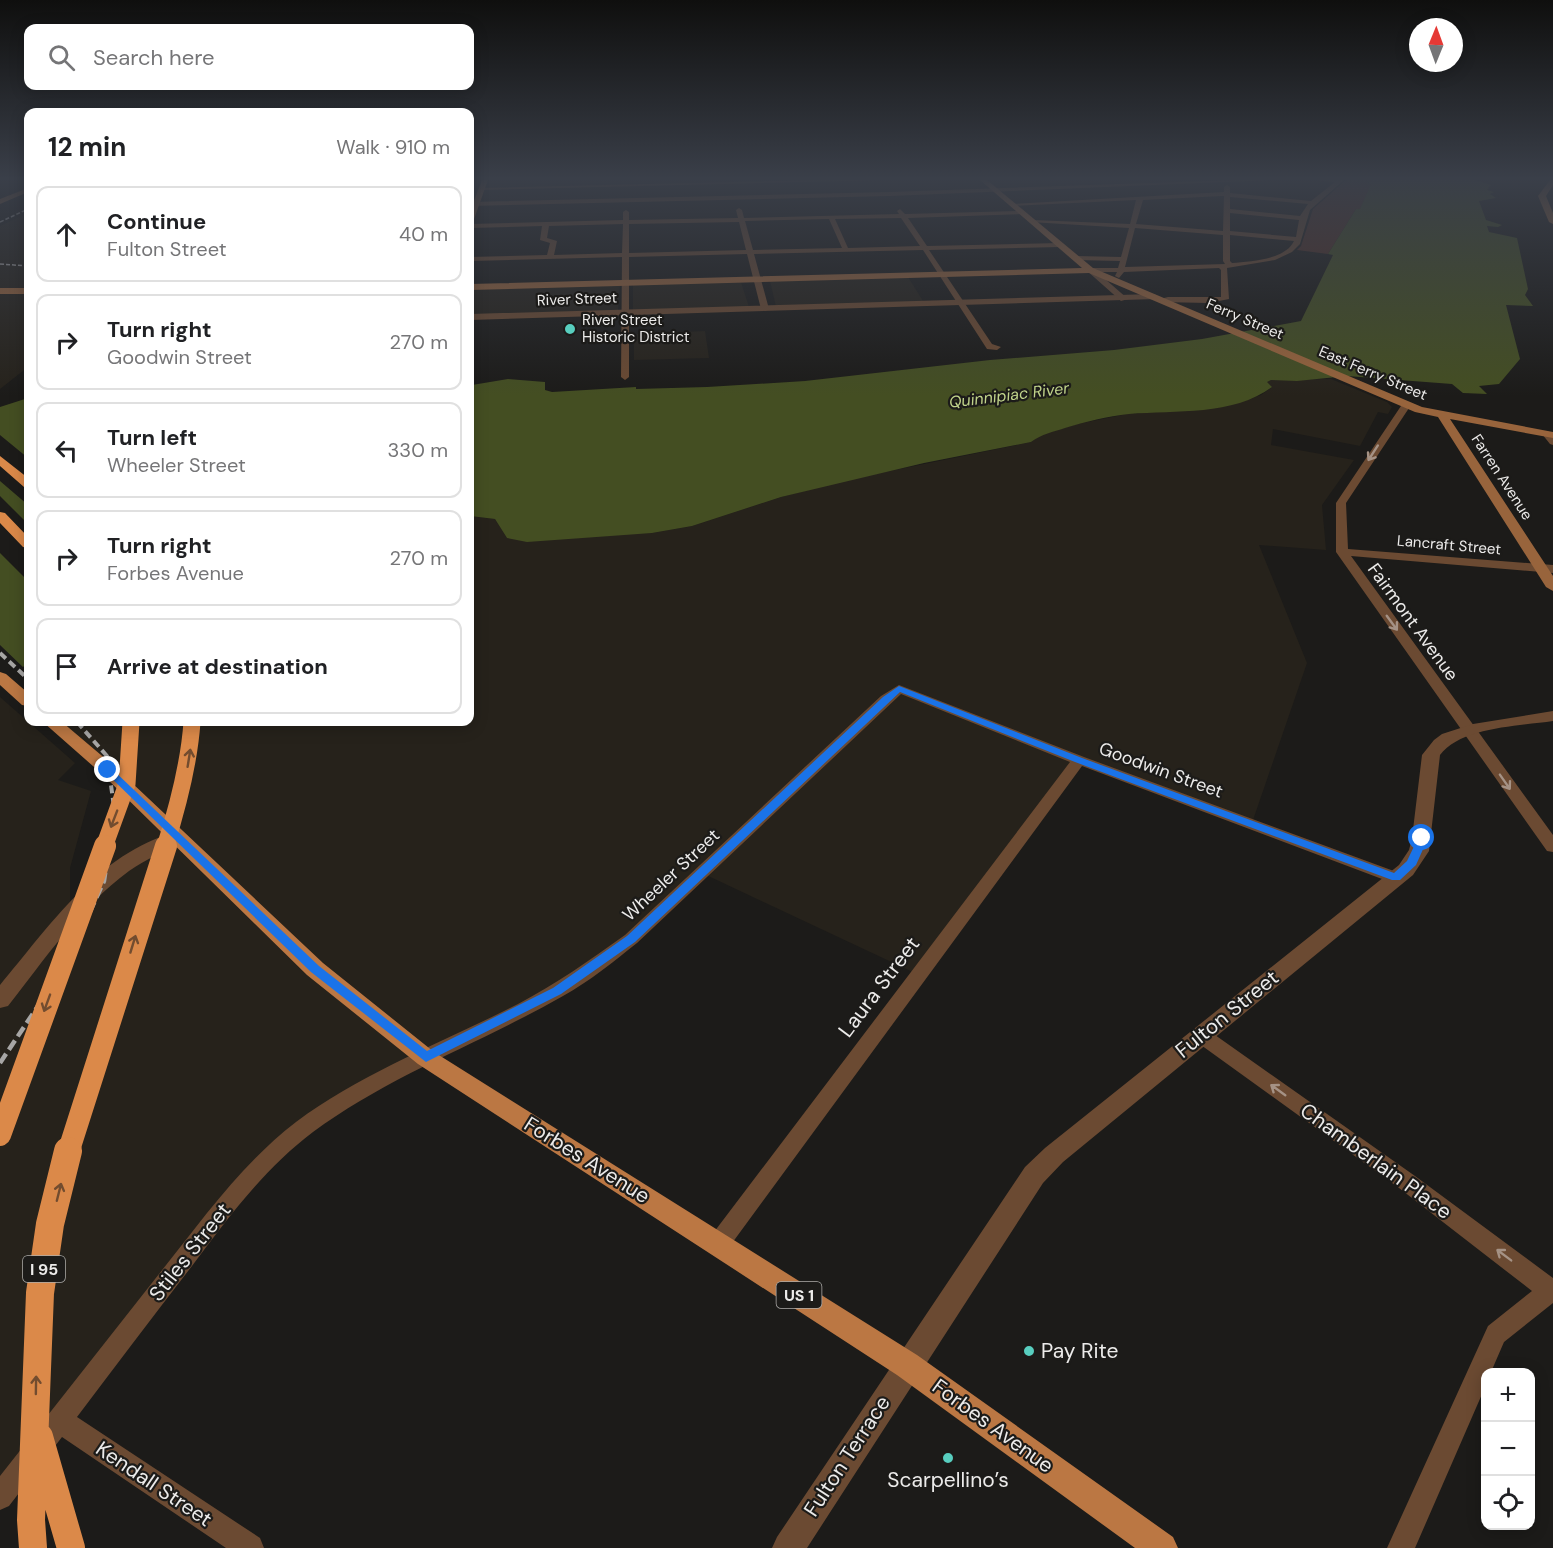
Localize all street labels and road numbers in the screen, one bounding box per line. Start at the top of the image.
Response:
street label: River Street [536,288,618,310]
street label: Ferry Street [1203,294,1287,344]
street label: East Ferry Street [1316,341,1430,405]
street label: Farren Avenue [1467,430,1537,524]
street label: Lancraft Street [1396,530,1502,560]
street label: Fairmont Avenue [1362,558,1464,686]
street label: Goodwin Street [1096,736,1226,804]
street label: Wheeler Street [617,824,725,926]
street label: Laura Street [832,931,926,1043]
street label: Fulton Street [1169,964,1285,1064]
street label: Chamberlain Place [1295,1096,1458,1226]
street label: Forbes Avenue [519,1110,655,1210]
street label: Stiles Street [143,1197,237,1307]
road number: I 95 [23,1256,65,1282]
road number: US 1 [776,1282,822,1308]
street label: Forbes Avenue [927,1372,1059,1480]
street label: Fulton Terrace [797,1390,897,1522]
street label: Kendall Street [90,1435,218,1533]

